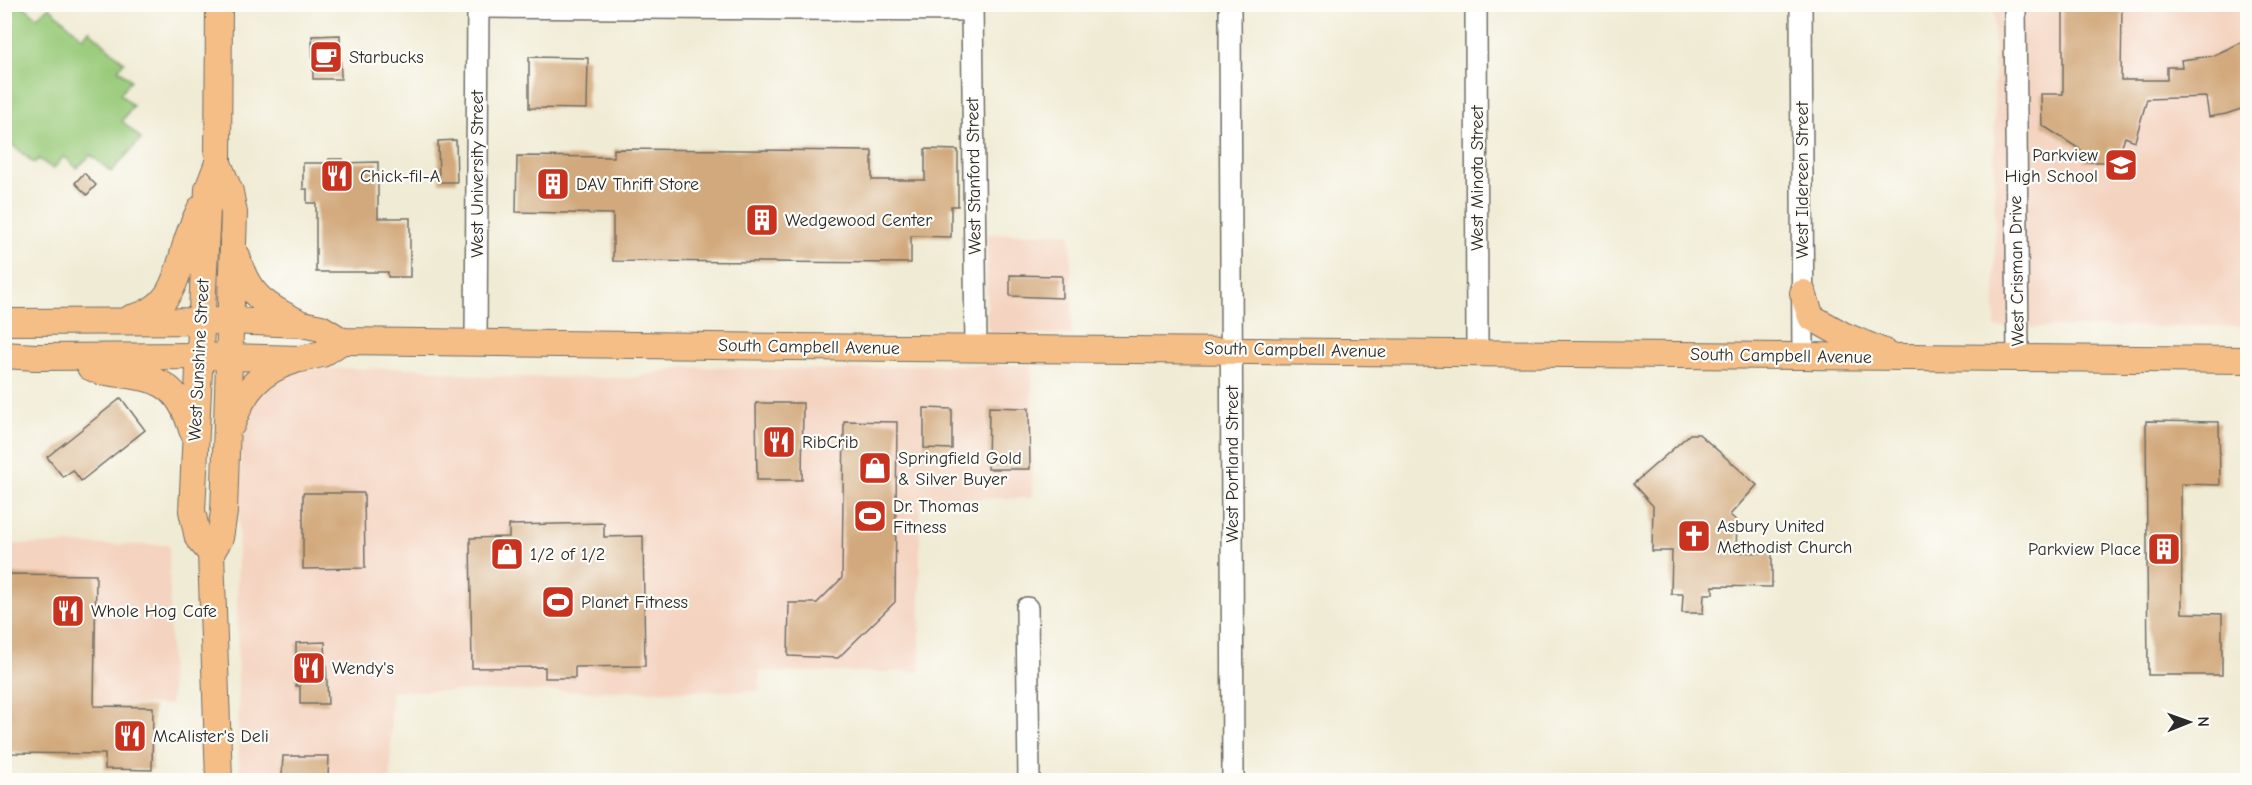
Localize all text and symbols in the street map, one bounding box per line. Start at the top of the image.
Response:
cafe icon: Starbucks [308,39,344,75]
place label: Starbucks [349,47,424,68]
street label: West University Street [467,89,488,258]
street label: West Stanford Street [962,96,986,255]
street label: West Ildereen Street [1792,100,1813,259]
street label: West Minota Street [1467,104,1488,251]
place label: Parkview High School [2004,145,2098,187]
school or university icon: Parkview High School [2103,147,2139,183]
restaurant icon: Chick-fil-A [319,158,355,194]
place label: Chick-fil-A [360,166,440,187]
building icon: DAV Thrift Store [535,166,571,202]
place label: DAV Thrift Store [576,174,699,195]
street label: West Crisman Drive [2005,195,2029,347]
building icon: Wedgewood Center [744,202,780,238]
place label: Wedgewood Center [785,210,933,231]
street label: West Sunshine Street [184,278,214,442]
street label: South Campbell Avenue [718,335,900,359]
street label: South Campbell Avenue [1204,338,1386,362]
street label: South Campbell Avenue [1690,344,1872,368]
street label: West Portland Street [1222,385,1243,543]
restaurant icon: RibCrib [761,424,797,460]
place label: RibCrib [802,432,858,453]
place label: Springfield Gold & Silver Buyer [898,448,1022,490]
shop icon: Springfield Gold & Silver Buyer [857,450,893,486]
place label: Dr. Thomas Fitness [893,496,979,538]
sports icon: Dr. Thomas Fitness [852,498,888,534]
place label: Asbury United Methodist Church [1717,516,1853,558]
church icon: Asbury United Methodist Church [1676,518,1712,554]
building icon: Parkview Place [2146,531,2182,567]
shop icon: 1/2 of 1/2 [489,536,525,572]
place label: Parkview Place [2028,539,2141,560]
place label: 1/2 of 1/2 [530,544,605,565]
sports icon: Planet Fitness [540,584,576,620]
place label: Planet Fitness [581,592,688,613]
restaurant icon: Whole Hog Cafe [50,593,86,629]
place label: Whole Hog Cafe [91,601,217,622]
restaurant icon: Wendy's [291,650,327,686]
place label: Wendy's [332,658,394,679]
north arrow [2159,692,2219,752]
text: N [2194,716,2212,727]
restaurant icon: McAlister's Deli [112,718,148,754]
place label: McAlister's Deli [153,726,269,747]

